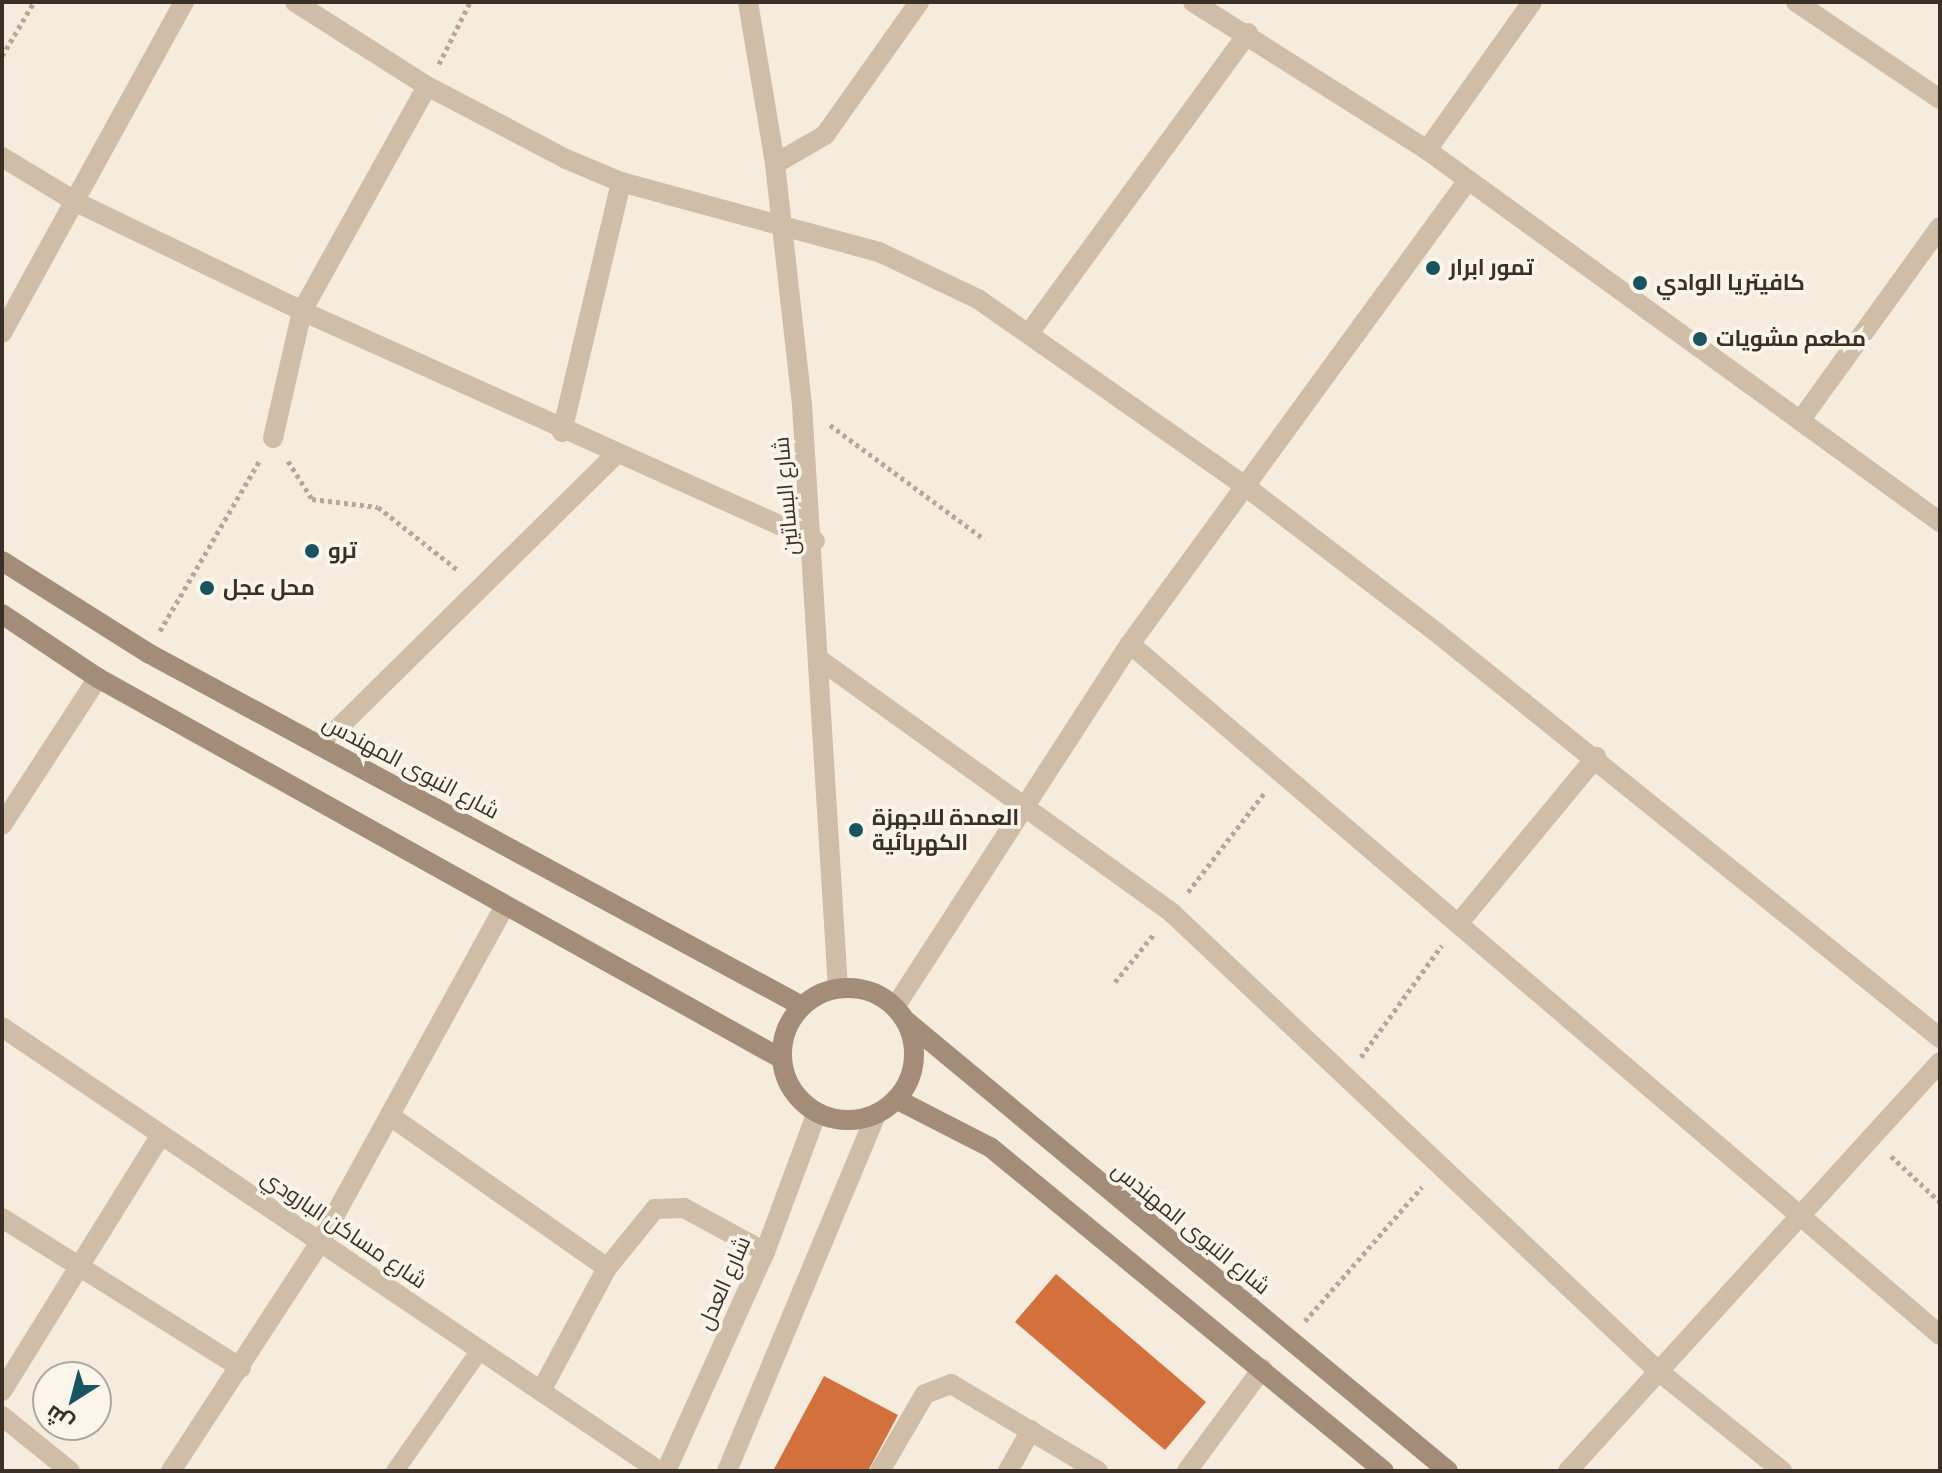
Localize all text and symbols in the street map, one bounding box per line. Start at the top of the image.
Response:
place label: تمور ابرار [1449,255,1534,281]
marker: تمور ابرار [1424,259,1442,277]
place label: كافيتريا الوادي [1656,270,1805,296]
marker: كافيتريا الوادي [1631,274,1649,292]
place label: مطعم مشويات [1716,326,1866,352]
marker: مطعم مشويات [1691,330,1709,348]
street label: شارع البساتين [768,436,804,556]
place label: ترو [328,538,357,564]
marker: ترو [303,542,321,560]
place label: محل عجل [223,575,315,601]
marker: محل عجل [198,579,216,597]
street label: شارع النبوى المهندس [318,709,504,825]
place label: العمدة للاجهزة الكهربائية [872,804,1019,856]
marker: العمدة للاجهزة الكهربائية [847,821,865,839]
street label: شارع النبوى المهندس [1107,1156,1275,1300]
street label: شارع مساكن البارودي [256,1164,432,1294]
street label: شارع العدل [692,1232,756,1334]
north arrow [32,1361,112,1441]
text: ش [38,1397,80,1441]

